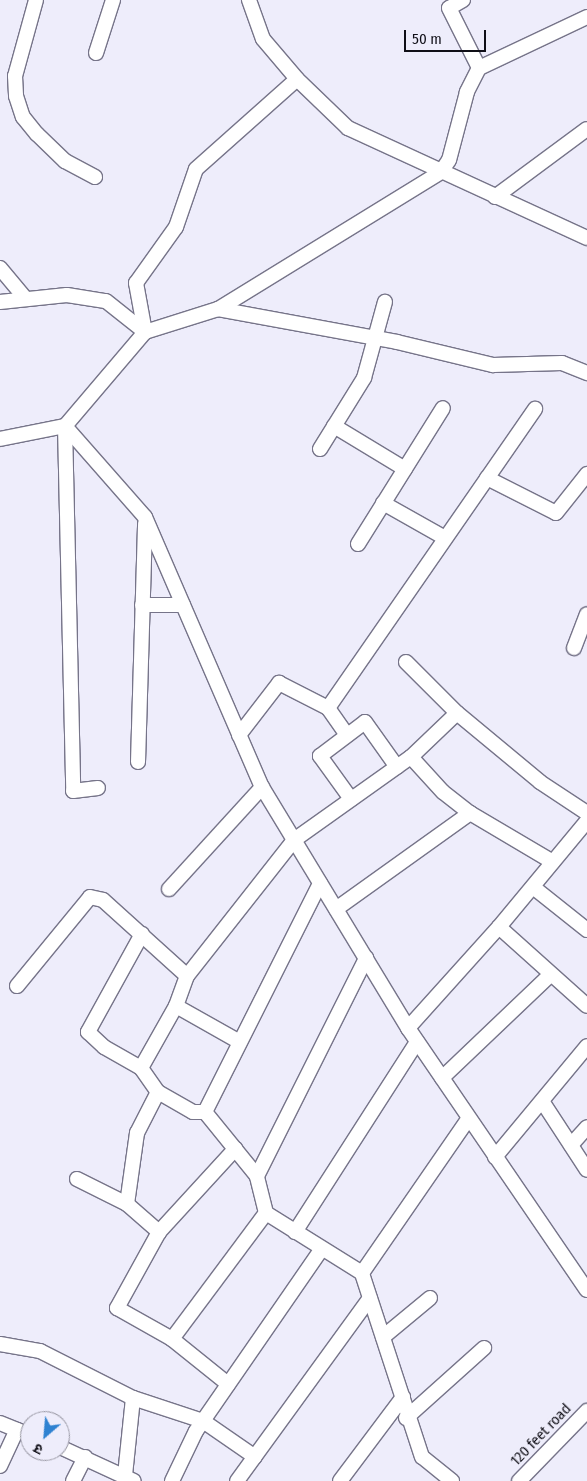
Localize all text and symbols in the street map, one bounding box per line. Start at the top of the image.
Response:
scale bar [407,20,490,52]
text: 50 m [412,30,442,48]
street label: 120 feet road [507,1400,575,1470]
north arrow [20,1411,70,1461]
text: उ [31,1439,46,1458]

